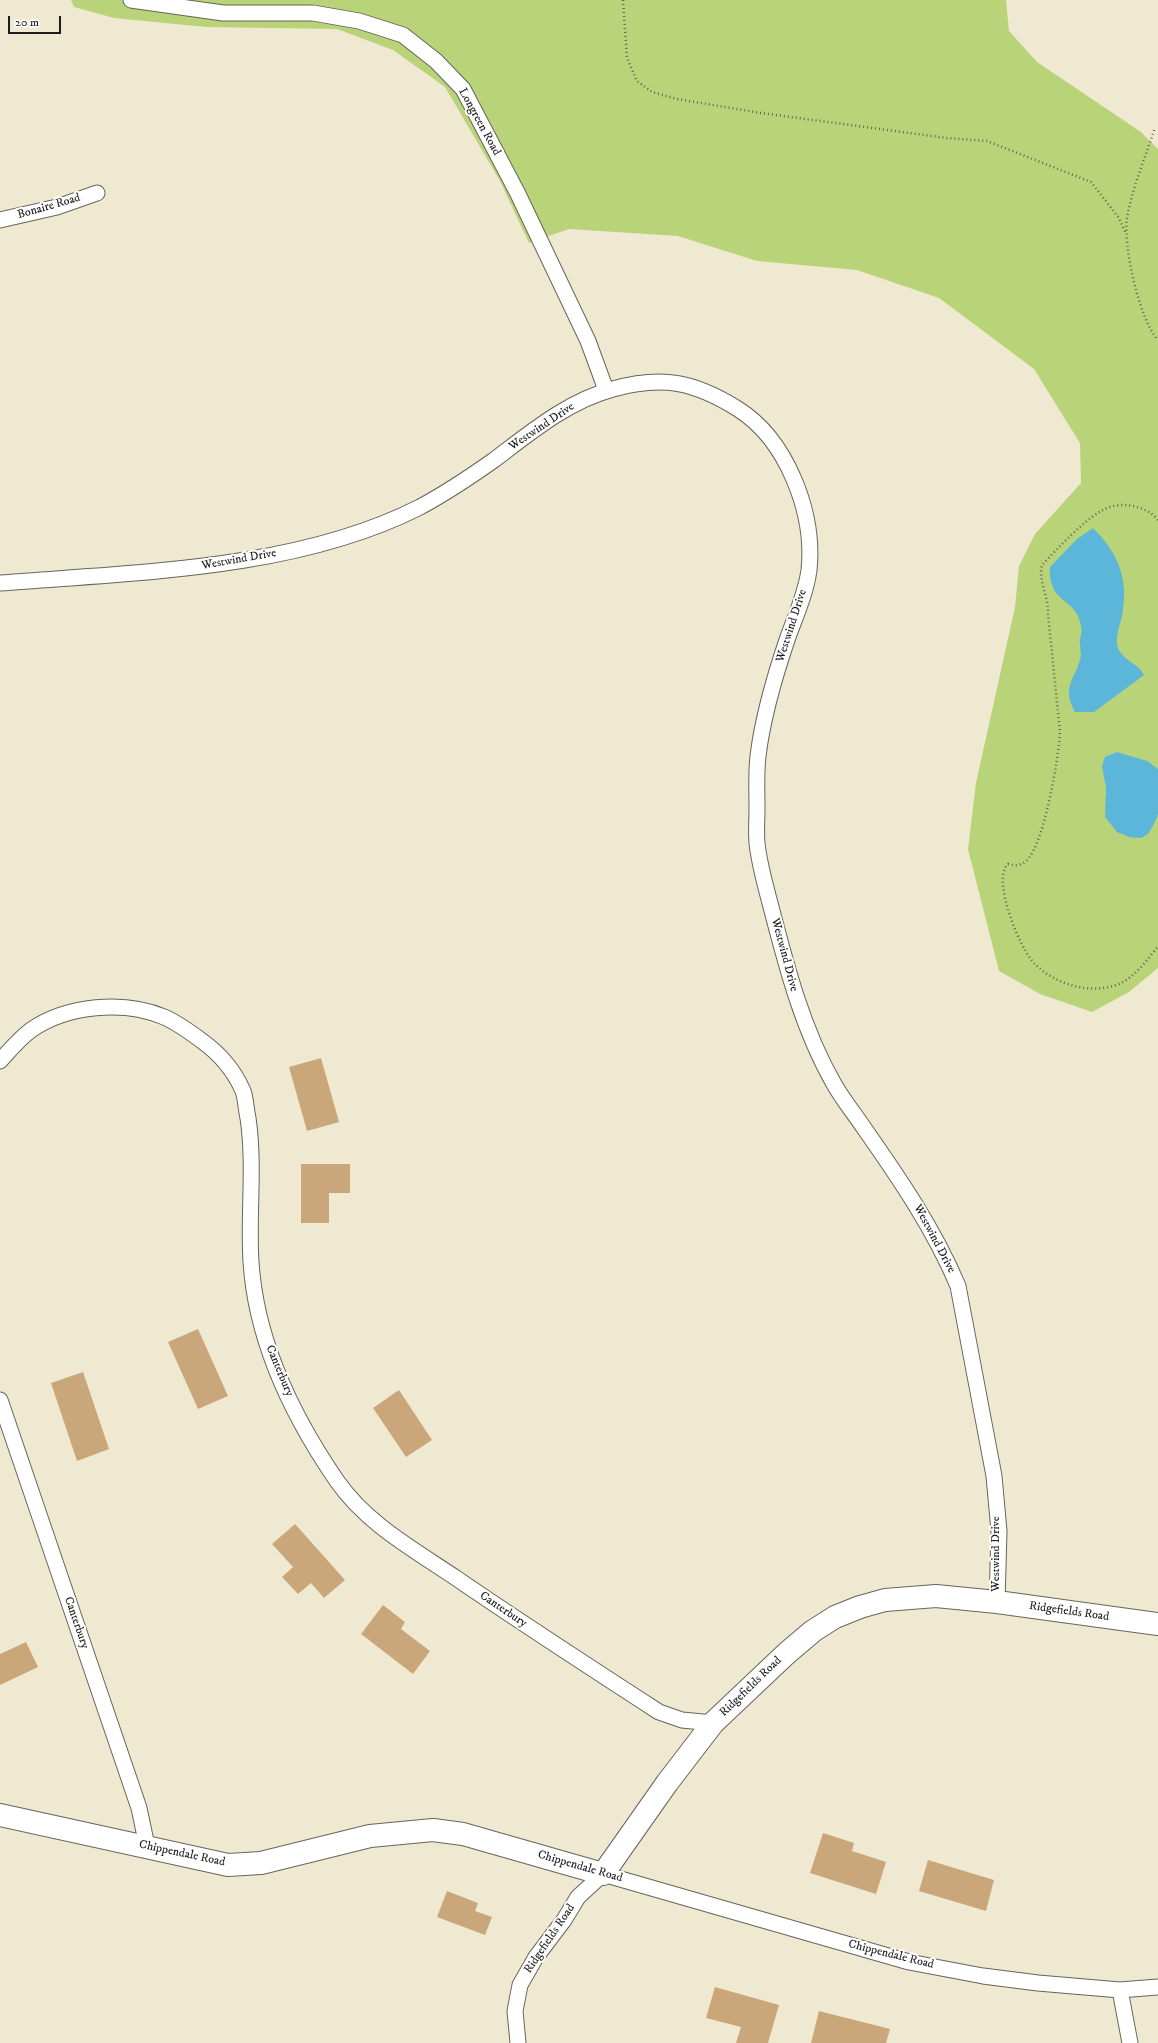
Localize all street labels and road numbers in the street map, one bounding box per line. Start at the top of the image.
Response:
street label: Longreen Road [455,86,503,158]
street label: Bonaire Road [16,191,82,223]
street label: Westwind Drive [507,400,577,454]
street label: Westwind Drive [201,546,277,574]
street label: Westwind Drive [773,588,811,664]
street label: Westwind Drive [767,917,801,993]
street label: Westwind Drive [910,1202,958,1276]
street label: Canterbury [262,1343,296,1399]
street label: Westwind Drive [990,1516,1004,1592]
street label: Canterbury [477,1589,529,1631]
street label: Canterbury [60,1595,92,1651]
street label: Ridgefields Road [1028,1599,1110,1625]
street label: Ridgefields Road [717,1654,785,1720]
street label: Chippendale Road [138,1838,226,1870]
street label: Chippendale Road [536,1848,624,1886]
street label: Ridgefields Road [521,1902,579,1976]
street label: Chippendale Road [847,1937,935,1973]

